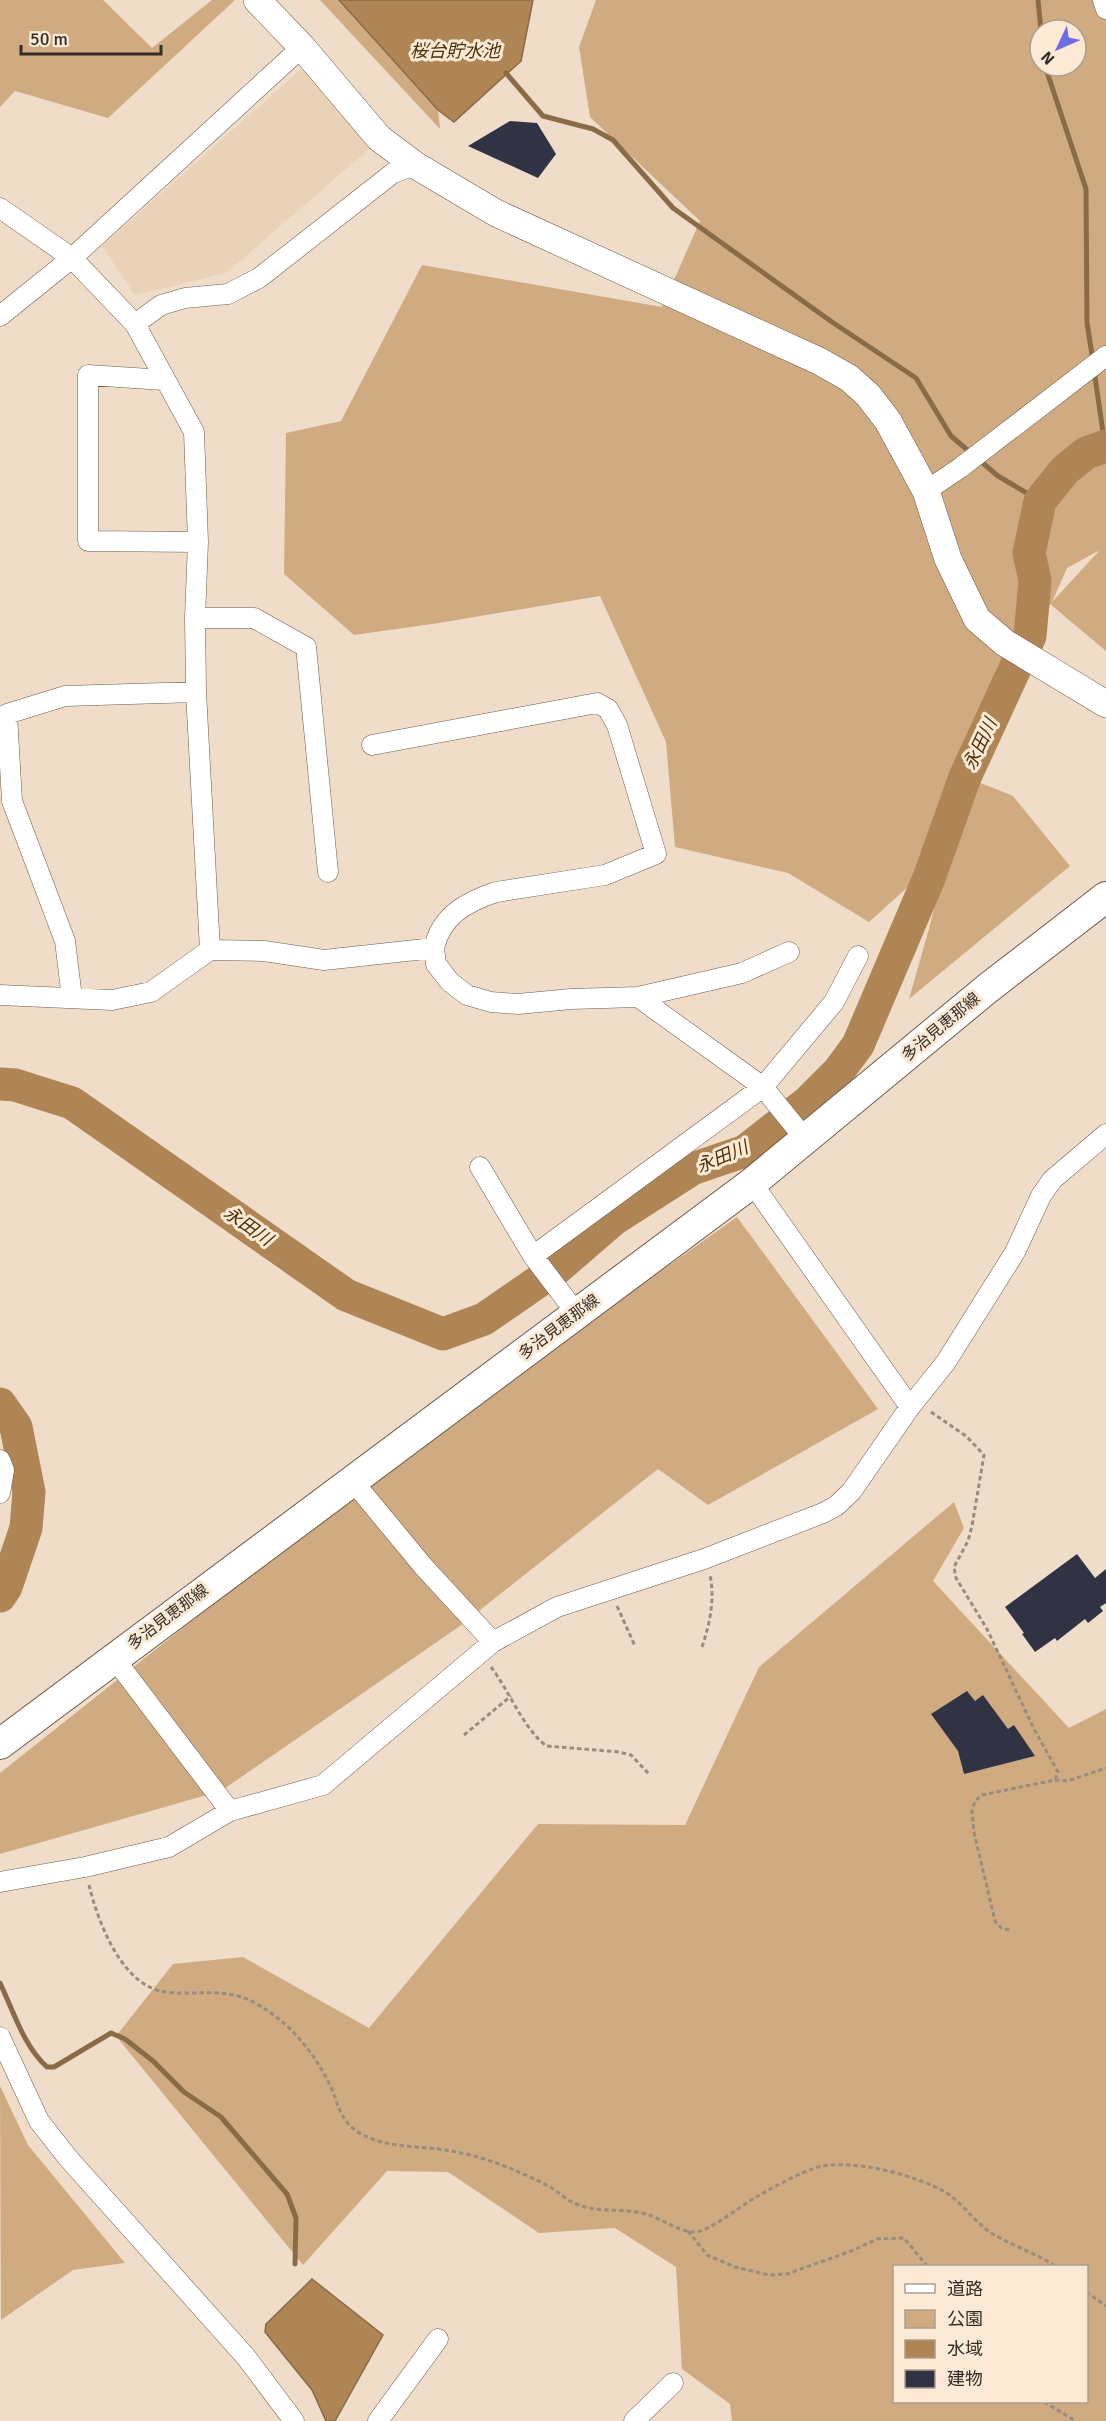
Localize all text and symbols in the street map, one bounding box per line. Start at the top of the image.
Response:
scale bar [21,18,160,56]
north arrow [1028,18,1088,78]
text: 50 m [30,28,68,50]
water label: 桜台貯水池 [410,40,502,62]
text: N [1037,47,1059,69]
water label: 永田川 [959,713,1002,773]
street label: 多治見恵那線 [898,988,984,1066]
water label: 永田川 [693,1136,753,1178]
water label: 永田川 [220,1202,278,1252]
street label: 多治見恵那線 [515,1290,603,1364]
street label: 多治見恵那線 [124,1580,212,1654]
legend [893,2265,1088,2403]
text: 道路 [947,2278,983,2300]
text: 公園 [947,2308,983,2330]
text: 水域 [947,2338,983,2360]
text: 建物 [947,2368,983,2390]

